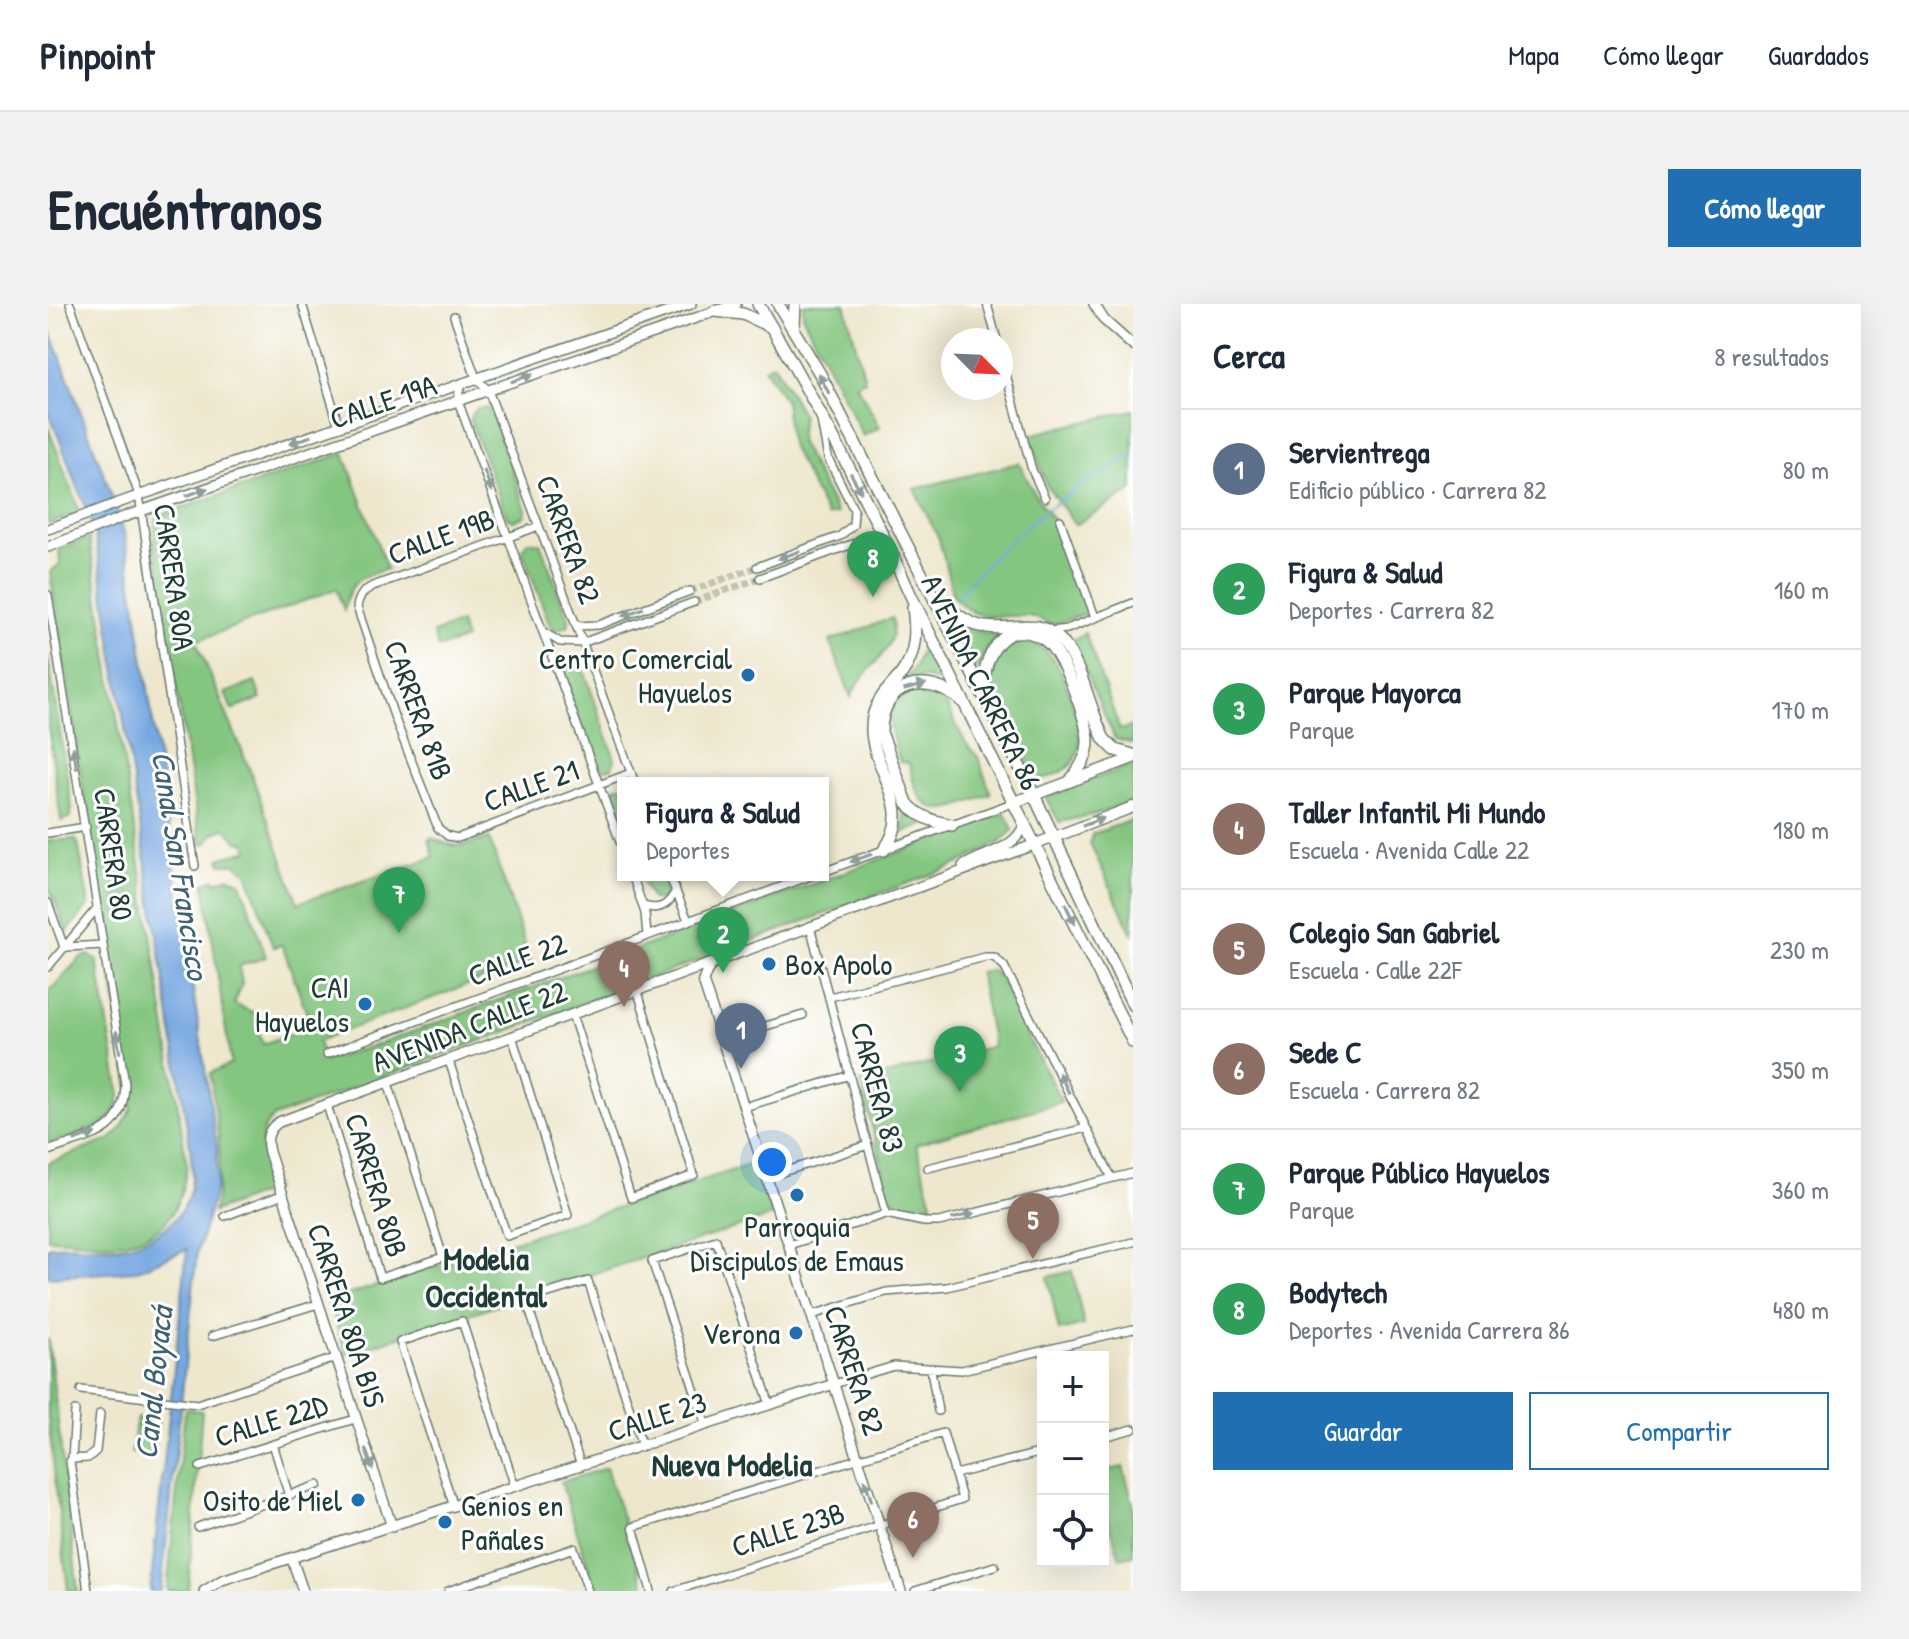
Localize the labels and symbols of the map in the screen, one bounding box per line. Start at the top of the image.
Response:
north arrow [941,328,1013,400]
street label: CALLE 19A [324,364,442,438]
one-way arrow [510,372,534,384]
one-way arrow [818,372,831,395]
one-way arrow [287,434,311,446]
street label: CARRERA 82 [527,469,611,609]
one-way arrow [482,470,495,494]
one-way arrow [850,472,863,495]
one-way arrow [186,485,210,497]
street label: CALLE 19B [382,498,500,574]
street label: CARRERA 80A [145,501,205,653]
pin: 8 [847,531,899,597]
one-way arrow [777,549,801,562]
street label: AVENIDA CARRERA 86 [912,568,1052,797]
one-way arrow [621,606,645,619]
street label: CARRERA 81B [375,635,463,785]
place label: Centro Comercial Hayuelos [539,638,732,712]
marker: Centro Comercial Hayuelos [739,666,757,684]
one-way arrow [903,680,927,693]
one-way arrow [68,745,81,770]
water label: Canal San Francisco [142,748,221,984]
street label: CALLE 21 [478,749,584,821]
street label: CARRERA 80 [85,785,143,923]
one-way arrow [1081,815,1105,828]
one-way arrow [849,852,873,865]
pin: 7 [373,867,425,933]
one-way arrow [1063,903,1077,926]
pin: 2 [697,907,749,973]
street label: CALLE 22 [462,923,572,995]
pin: 4 [598,941,650,1007]
place label: Box Apolo [785,944,892,984]
marker: Box Apolo [760,955,778,973]
place label: CAI Hayuelos [255,967,349,1041]
street label: AVENIDA CALLE 22 [366,971,572,1081]
marker: CAI Hayuelos [356,995,374,1013]
pin: 1 [715,1003,767,1069]
street label: CARRERA 83 [841,1018,915,1156]
pin: 3 [934,1026,986,1092]
one-way arrow [111,1030,124,1055]
one-way arrow [1057,1072,1070,1095]
street label: CARRERA 80B [336,1108,418,1262]
one-way arrow [73,1130,97,1143]
your location [752,1142,792,1182]
marker: Parroquia Discipulos de Emaus [788,1186,806,1204]
pin: 5 [1007,1193,1059,1259]
place label: Parroquia Discipulos de Emaus [690,1206,904,1280]
one-way arrow [950,1209,975,1221]
street label: CARRERA 80A BIS [299,1218,396,1412]
district label: Modelia Occidental [425,1237,548,1317]
street label: CARRERA 82 [815,1300,895,1440]
water label: Canal Boyacá [124,1301,183,1461]
place label: Verona [702,1313,780,1353]
marker: Verona [787,1324,805,1342]
street label: CALLE 23 [603,1381,711,1451]
street label: CALLE 22D [210,1384,333,1456]
district label: Nueva Modelia [652,1443,813,1486]
one-way arrow [363,1447,375,1471]
one-way arrow [862,1478,874,1502]
place label: Osito de Miel [203,1480,342,1520]
place label: Genios en Pañales [461,1485,564,1559]
marker: Osito de Miel [349,1491,367,1509]
street label: CALLE 23B [727,1492,849,1566]
pin: 6 [887,1492,939,1558]
marker: Genios en Pañales [436,1513,454,1531]

